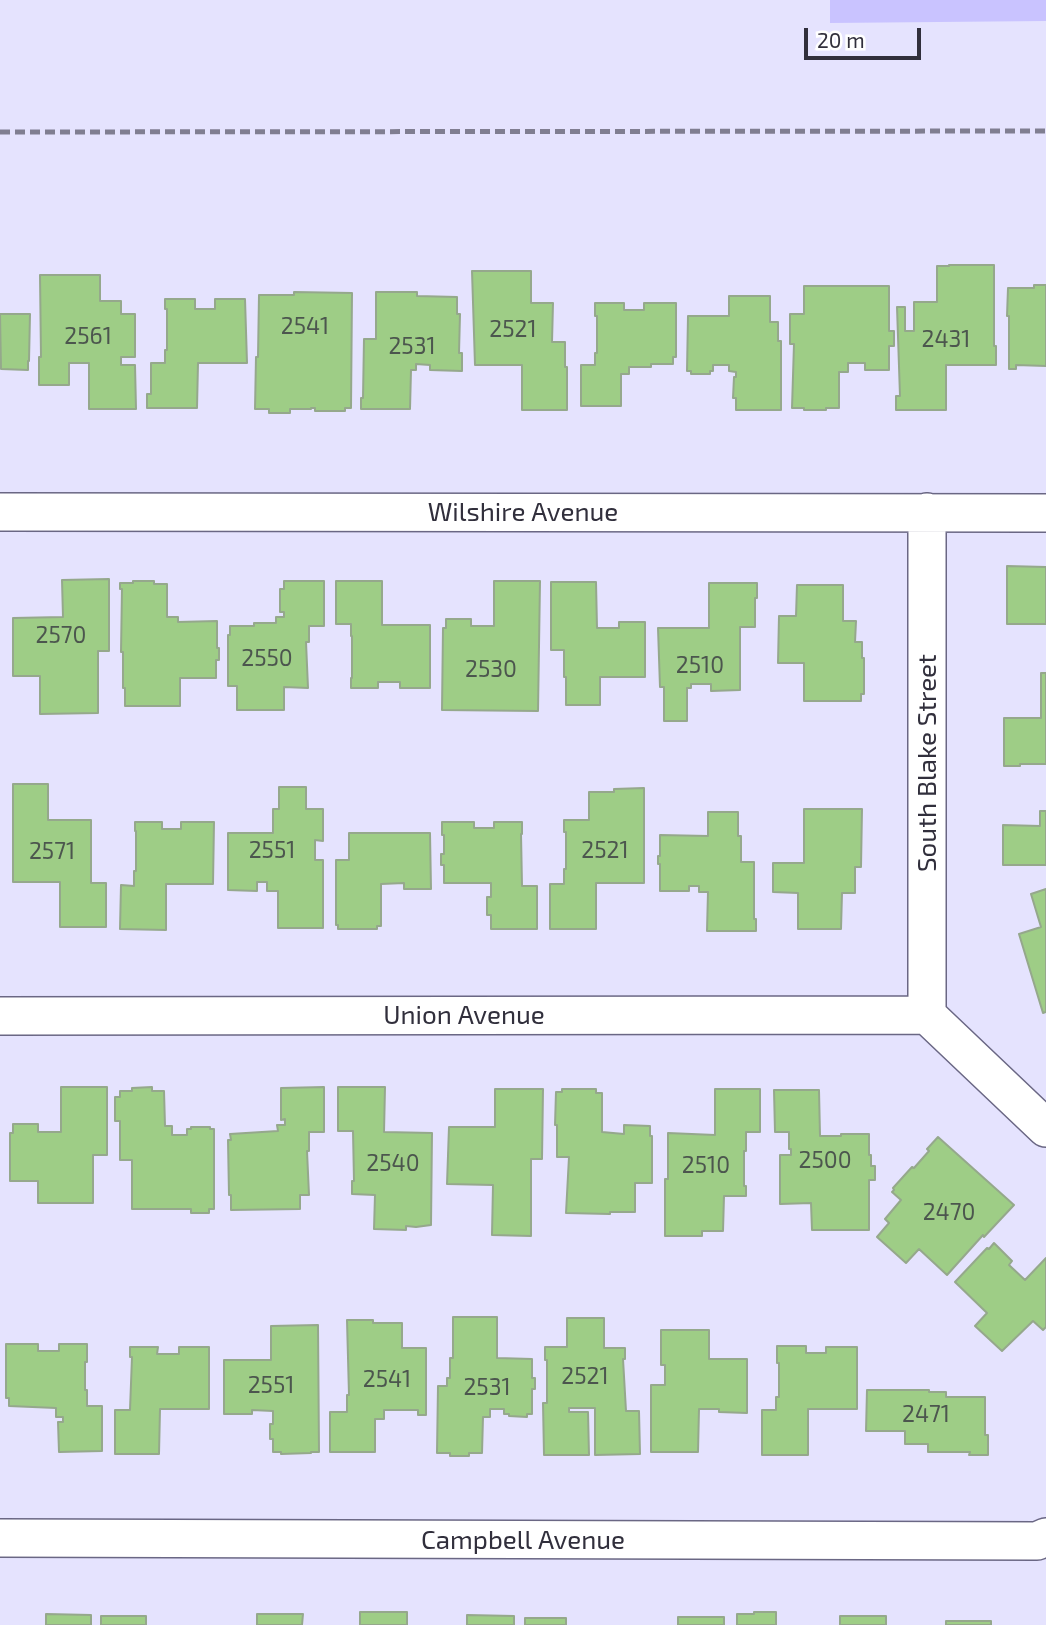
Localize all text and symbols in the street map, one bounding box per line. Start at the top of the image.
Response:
scale bar [808,14,925,58]
text: 20 m [817,27,865,52]
house number: 2541 [281,312,329,340]
house number: 2521 [489,315,537,343]
house number: 2561 [64,322,112,350]
house number: 2431 [921,325,971,353]
house number: 2531 [388,332,436,360]
street label: Wilshire Avenue [428,496,618,528]
house number: 2570 [36,621,86,649]
house number: 2550 [241,644,293,672]
house number: 2510 [676,651,724,679]
street label: South Blake Street [911,654,943,872]
house number: 2530 [465,655,517,683]
house number: 2551 [249,836,295,864]
house number: 2521 [581,836,629,864]
house number: 2571 [29,837,75,865]
street label: Union Avenue [383,999,545,1031]
house number: 2500 [799,1146,851,1174]
house number: 2540 [366,1149,420,1177]
house number: 2510 [682,1151,730,1179]
house number: 2470 [923,1198,975,1226]
house number: 2521 [561,1362,609,1390]
house number: 2541 [363,1365,411,1393]
house number: 2551 [248,1371,294,1399]
house number: 2531 [463,1373,511,1401]
house number: 2471 [902,1400,950,1428]
street label: Campbell Avenue [421,1524,625,1556]

